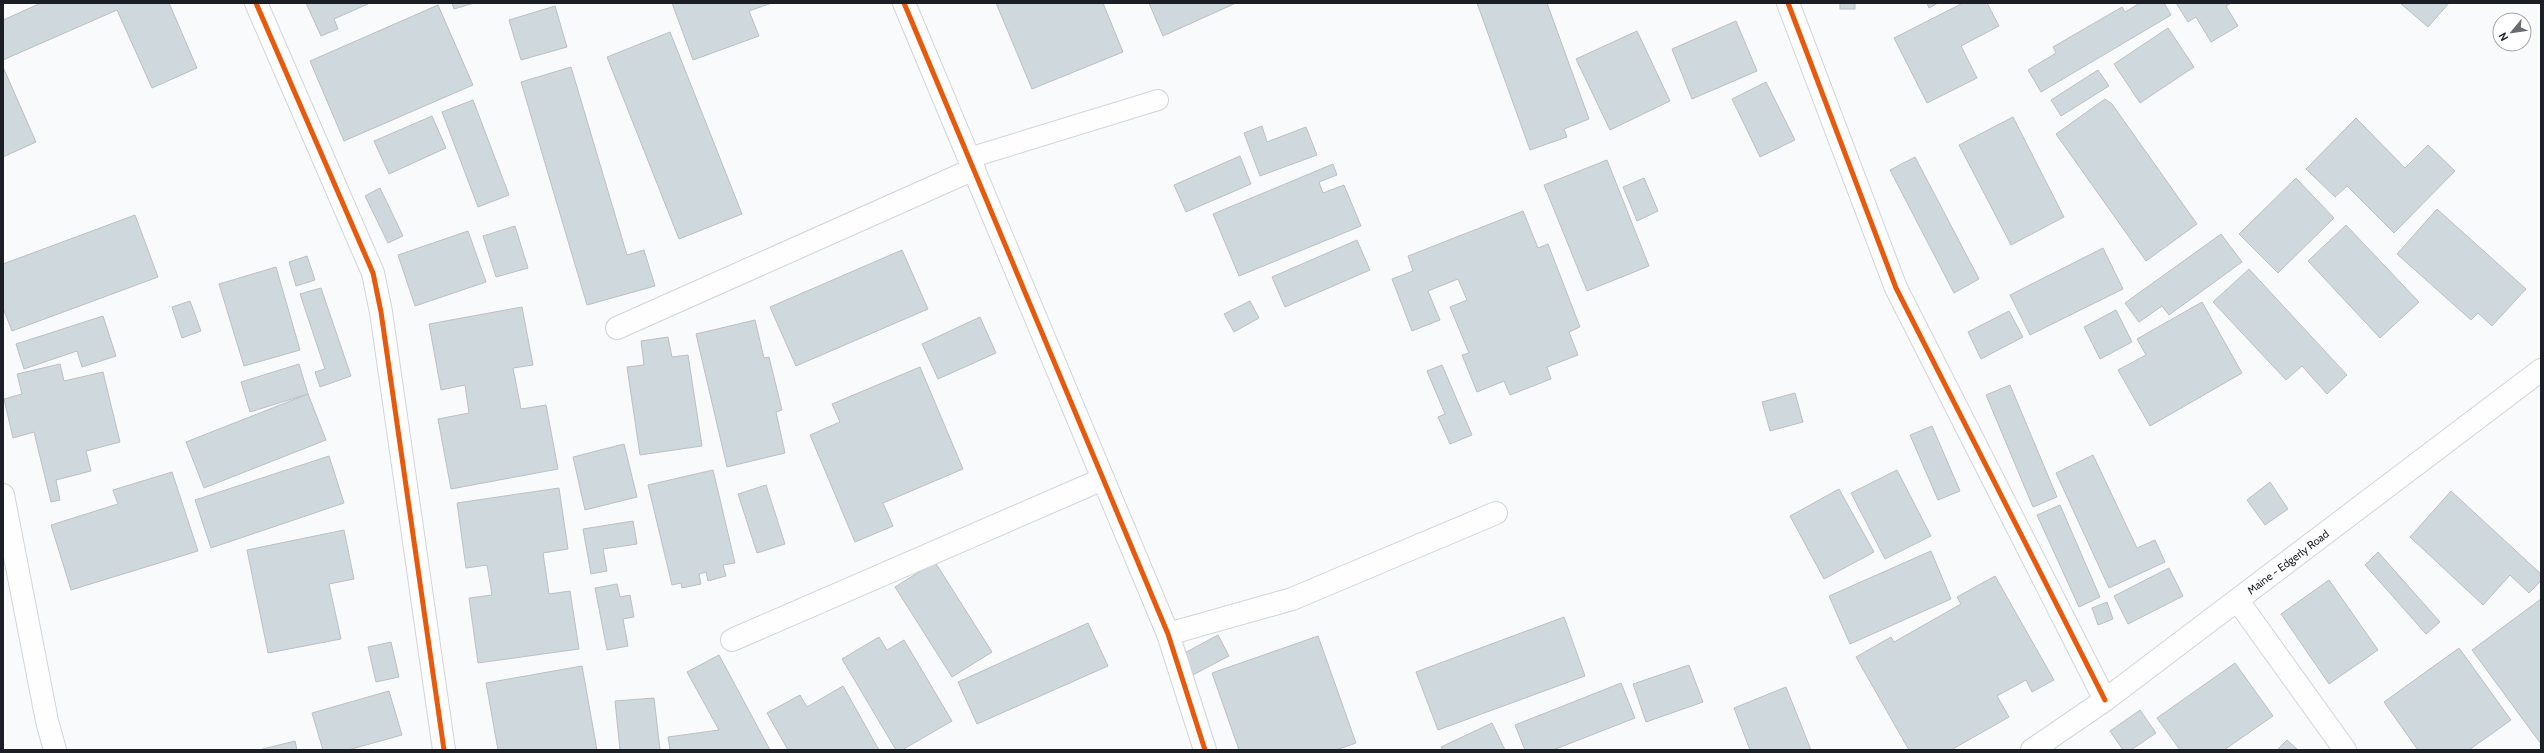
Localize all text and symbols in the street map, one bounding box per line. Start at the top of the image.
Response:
north arrow [2492,12,2532,52]
text: N [2495,30,2511,44]
street label: Maine - Edgerly Road [2244,527,2332,597]

